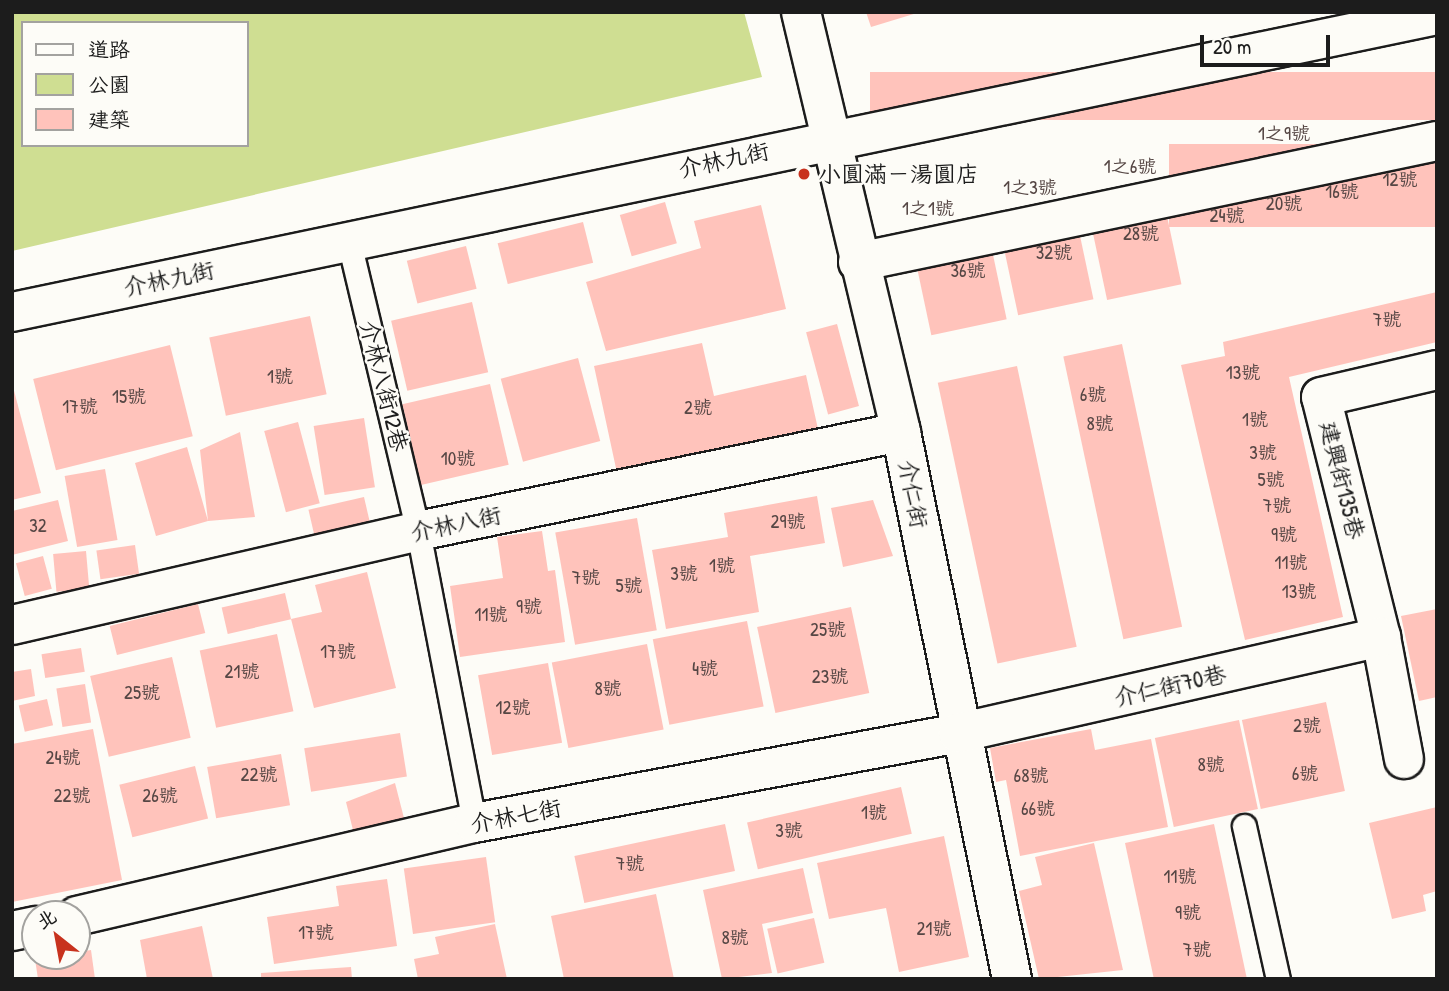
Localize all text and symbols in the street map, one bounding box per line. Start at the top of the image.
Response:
legend [21,21,248,147]
scale bar [1204,21,1334,65]
text: 20 m [1213,32,1251,61]
text: 道路 [88,35,130,64]
text: 公園 [88,70,130,99]
text: 建築 [88,105,130,134]
house number: 1之9號 [1258,123,1310,145]
street label: 介林九街 [676,137,772,183]
house number: 1之6號 [1104,156,1156,178]
place label: 小圓滿－湯圓店 [818,160,979,188]
marker: 小圓滿－湯圓店 [796,166,812,182]
house number: 12號 [1383,169,1417,191]
house number: 1之3號 [1003,177,1057,199]
house number: 16號 [1325,181,1359,203]
house number: 20號 [1266,193,1302,215]
house number: 1之1號 [902,198,954,220]
house number: 24號 [1209,205,1245,227]
house number: 28號 [1123,223,1159,245]
house number: 32號 [1036,242,1072,264]
street label: 介林九街 [121,256,217,302]
house number: 36號 [950,260,986,282]
house number: 7號 [1373,309,1401,331]
street label: 介林八街12巷 [354,318,414,454]
house number: 13號 [1226,362,1260,384]
house number: 1號 [267,366,293,388]
house number: 6號 [1080,384,1106,406]
house number: 15號 [112,386,146,408]
house number: 17號 [62,396,98,418]
house number: 2號 [684,397,712,419]
house number: 1號 [1242,409,1268,431]
house number: 8號 [1086,413,1114,435]
street label: 建興街135巷 [1314,418,1370,542]
house number: 3號 [1249,442,1277,464]
house number: 10號 [441,448,475,470]
street label: 介仁街 [893,458,933,530]
house number: 5號 [1257,469,1285,491]
house number: 7號 [1263,495,1291,517]
street label: 介林八街 [408,501,504,547]
house number: 29號 [771,511,805,533]
house number: 32 [29,515,47,537]
house number: 9號 [1271,524,1297,546]
house number: 11號 [1275,552,1307,574]
house number: 1號 [709,555,735,577]
house number: 3號 [670,563,698,585]
house number: 7號 [572,567,600,589]
house number: 5號 [615,575,643,597]
house number: 13號 [1282,581,1316,603]
house number: 9號 [516,596,542,618]
house number: 11號 [475,604,507,626]
house number: 25號 [810,619,846,641]
house number: 17號 [320,641,356,663]
house number: 4號 [692,658,718,680]
street label: 介仁街70巷 [1112,660,1228,712]
house number: 21號 [225,661,259,683]
house number: 23號 [812,666,848,688]
house number: 8號 [594,678,622,700]
house number: 25號 [124,682,160,704]
house number: 12號 [496,697,530,719]
house number: 2號 [1293,715,1321,737]
house number: 24號 [45,747,81,769]
house number: 8號 [1197,754,1225,776]
house number: 6號 [1292,763,1318,785]
house number: 22號 [241,764,277,786]
house number: 68號 [1014,765,1048,787]
house number: 22號 [54,785,90,807]
house number: 26號 [142,785,178,807]
street label: 介林七街 [468,794,564,838]
house number: 66號 [1021,798,1055,820]
house number: 1號 [861,802,887,824]
house number: 3號 [775,820,803,842]
house number: 7號 [616,853,644,875]
house number: 11號 [1164,866,1196,888]
north arrow [21,900,91,970]
house number: 9號 [1175,902,1201,924]
text: 北 [31,903,61,935]
house number: 21號 [917,918,951,940]
house number: 17號 [298,922,334,944]
house number: 8號 [721,927,749,949]
house number: 7號 [1183,939,1211,961]

